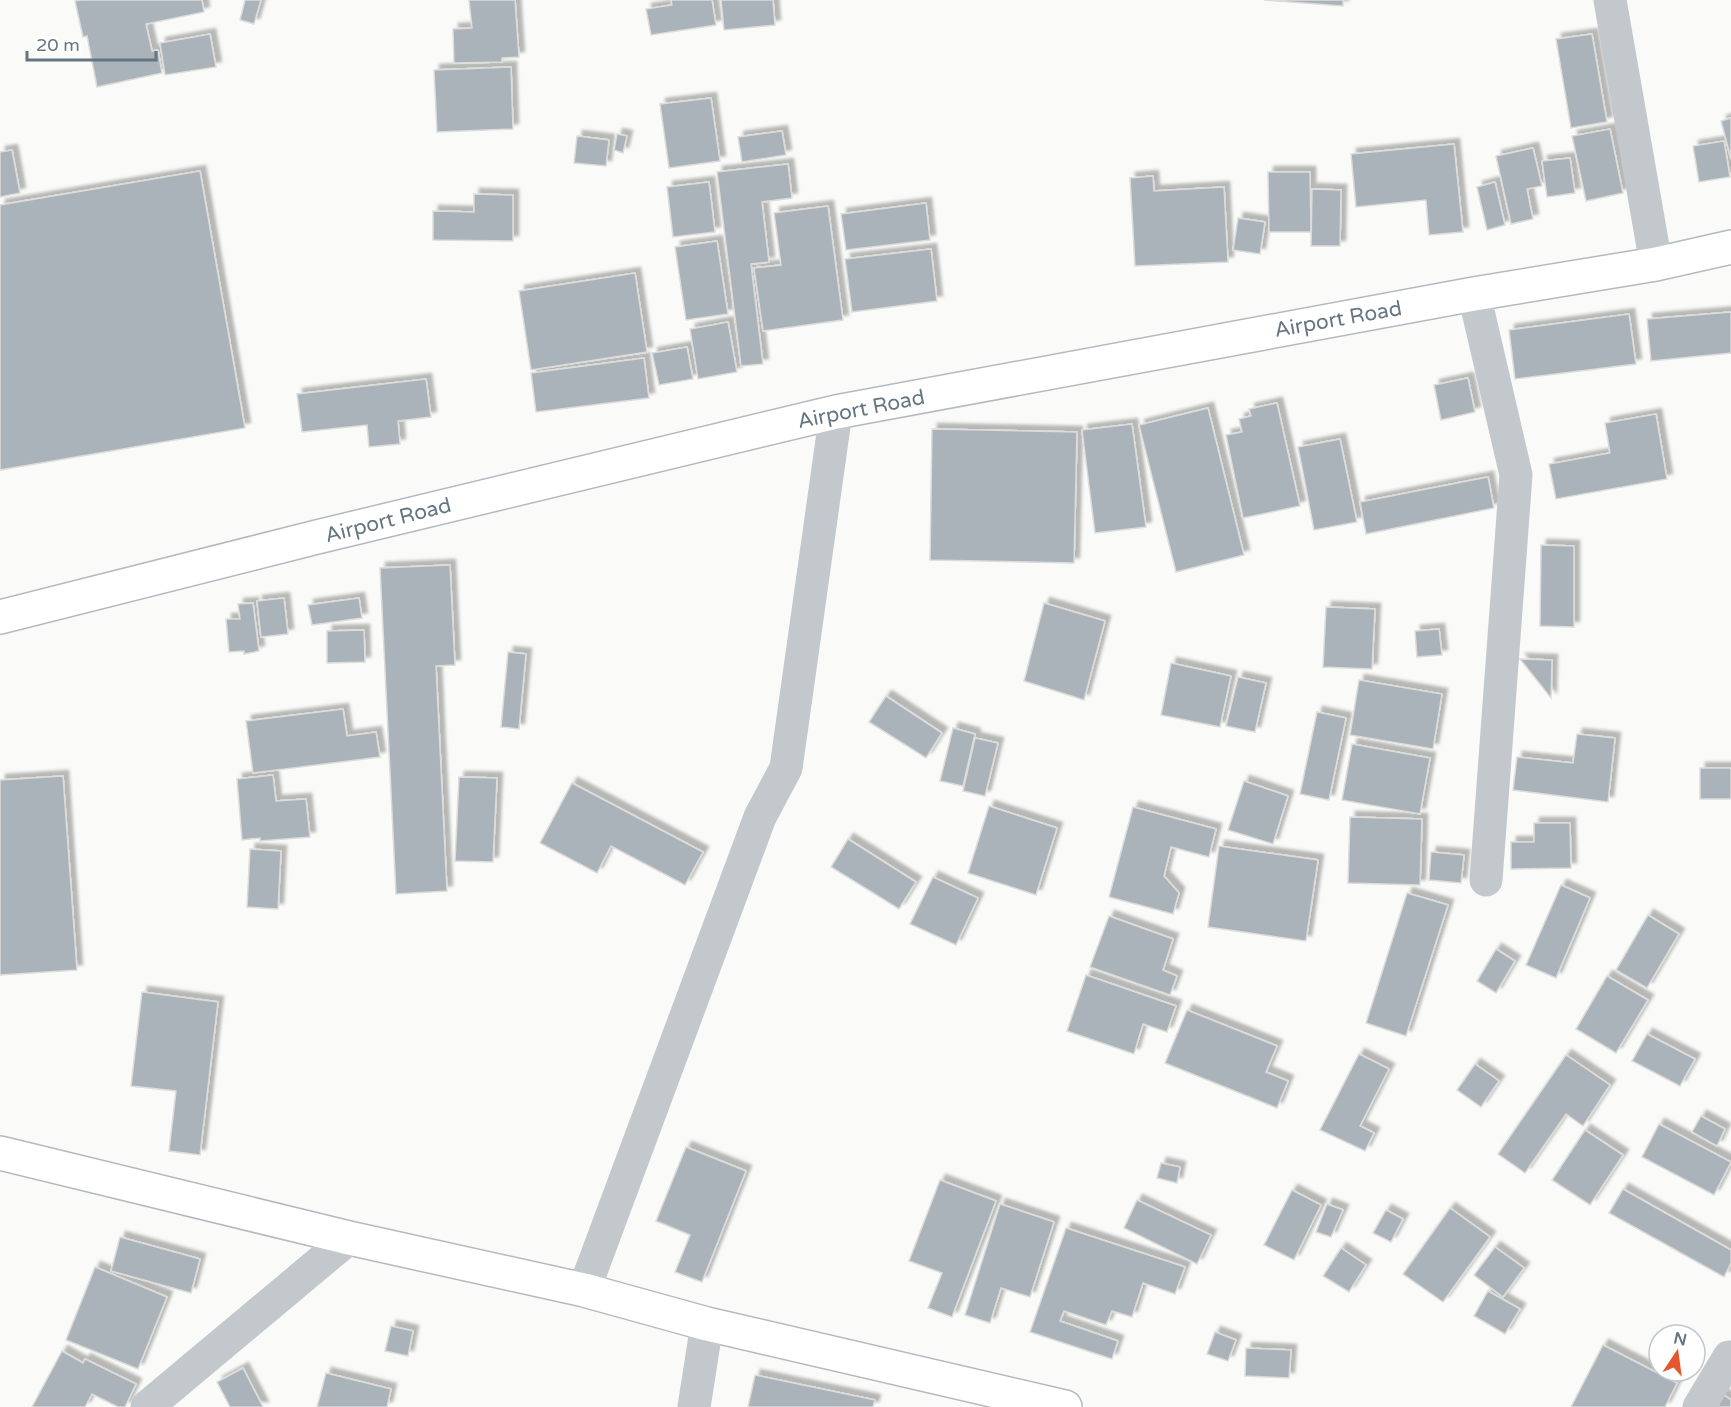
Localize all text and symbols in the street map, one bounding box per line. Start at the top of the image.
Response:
scale bar [27,24,156,62]
text: 20 m [36,34,80,56]
street label: Airport Road [1272,296,1404,343]
street label: Airport Road [795,385,927,434]
street label: Airport Road [322,493,454,548]
north arrow [1647,1323,1707,1383]
text: N [1672,1328,1689,1351]

